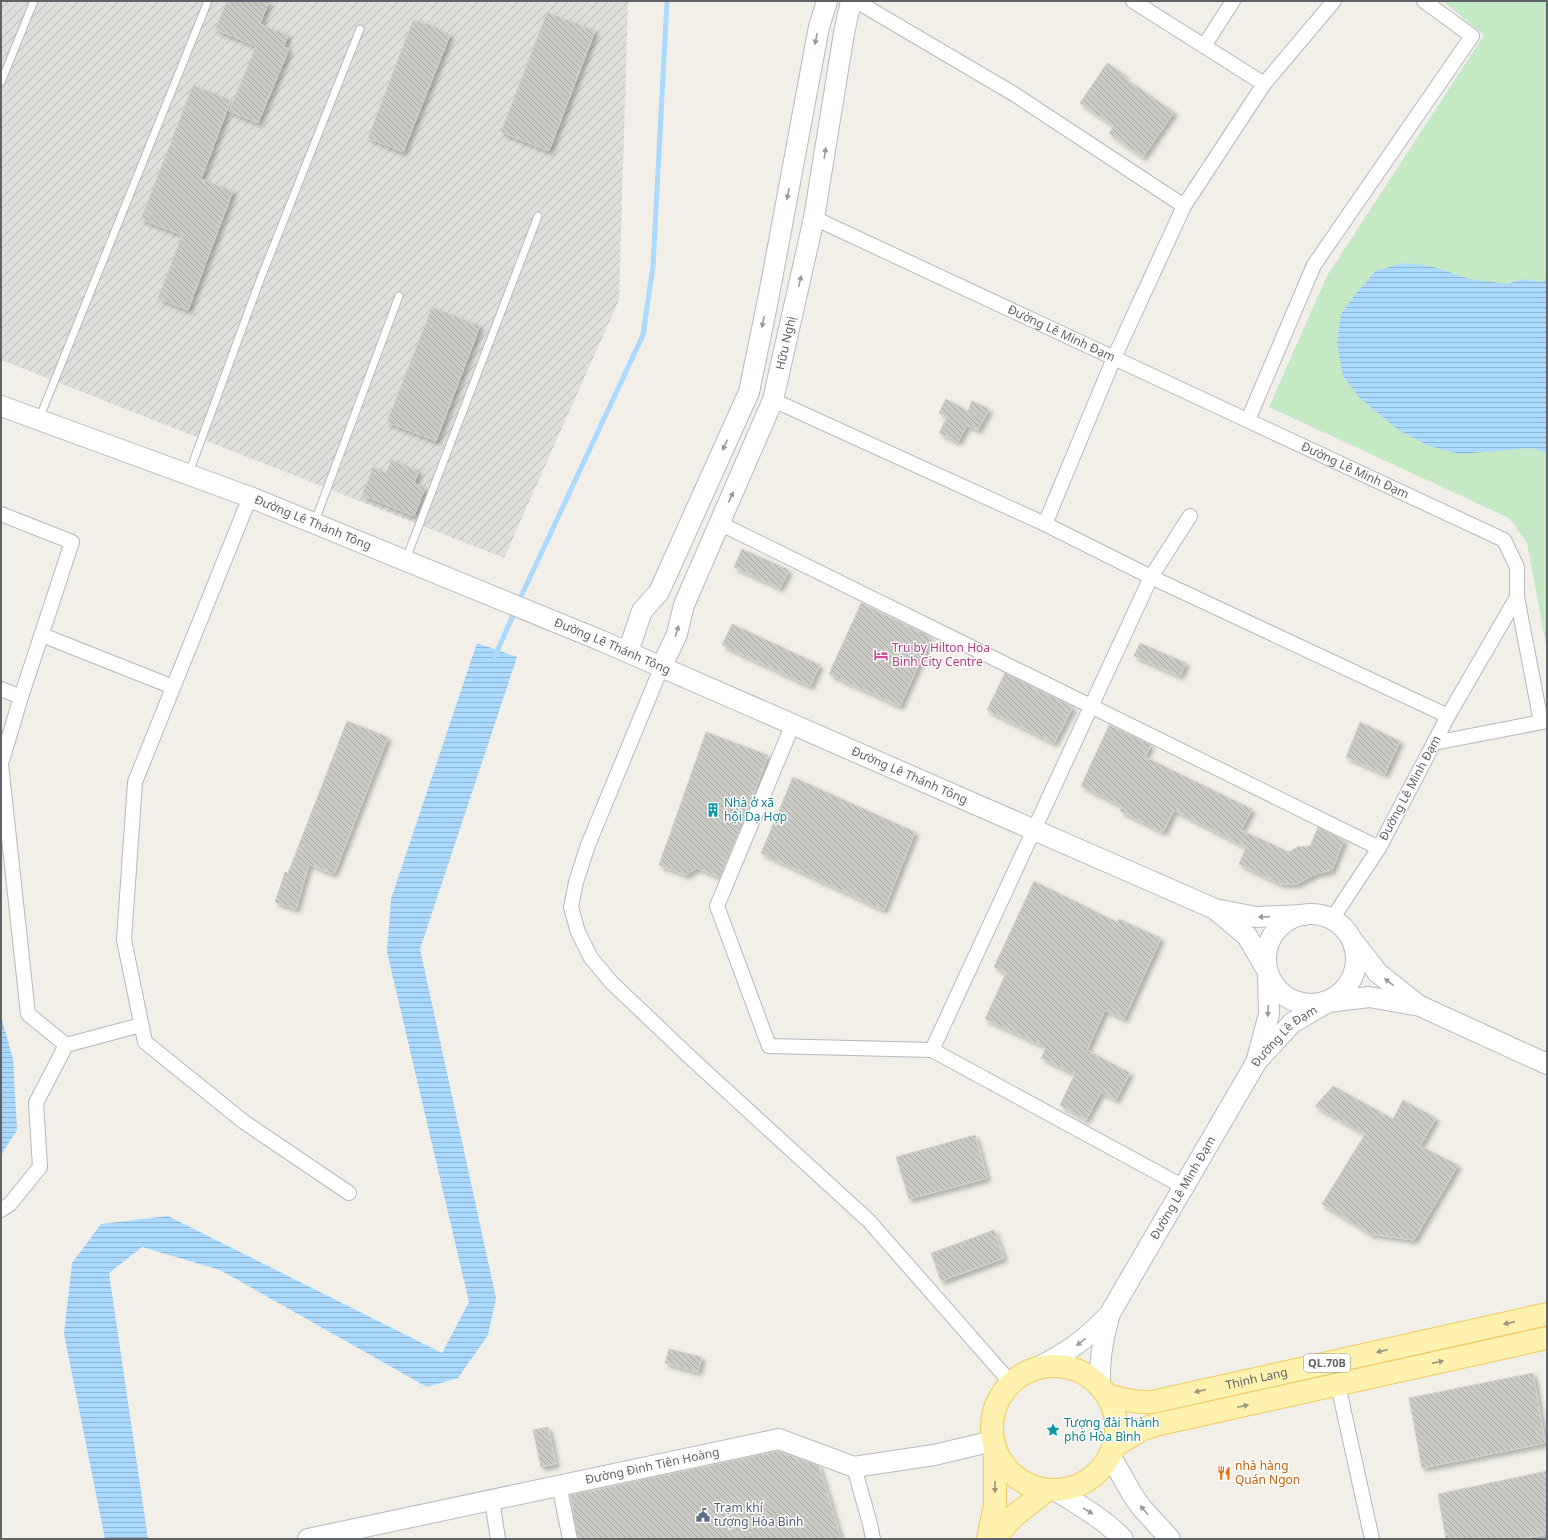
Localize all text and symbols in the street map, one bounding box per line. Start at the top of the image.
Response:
one-way arrow [813,32,819,45]
one-way arrow [822,147,828,160]
one-way arrow [784,188,790,200]
one-way arrow [798,275,804,287]
street label: Đường Lê Minh Đạm [1005,301,1118,365]
street label: Hữu Nghị [771,314,800,371]
one-way arrow [760,316,766,328]
street label: Đường Lê Minh Đạm [1299,438,1412,502]
one-way arrow [722,439,728,451]
street label: Đường Lê Thánh Tông [252,491,374,554]
one-way arrow [728,492,734,503]
street label: Đường Lê Thánh Tông [552,613,674,678]
one-way arrow [674,624,680,636]
place label: Tru by Hilton Hoa Binh City Centre [892,639,990,670]
hotel icon: Tru by Hilton Hoa Binh City Centre [873,647,889,663]
street label: Đường Lê Minh Đạm [1375,732,1445,843]
street label: Đường Lê Thánh Tông [849,742,970,808]
place label: Nhà ở xã hội Dạ Hợp [724,794,787,825]
building icon: Nhà ở xã hội Dạ Hợp [705,802,721,818]
one-way arrow [1257,914,1270,920]
one-way arrow [1384,978,1395,986]
street label: Đường Lê Đạm [1246,1001,1320,1070]
one-way arrow [1265,1005,1272,1017]
street label: Đường Lê Minh Đạm [1146,1133,1219,1243]
one-way arrow [1503,1320,1515,1326]
one-way arrow [1075,1338,1086,1346]
one-way arrow [1376,1348,1388,1354]
road number: QL.70B [1304,1354,1350,1372]
one-way arrow [1432,1359,1444,1365]
street label: Thịnh Lang [1224,1363,1289,1393]
one-way arrow [1194,1389,1207,1395]
one-way arrow [1237,1402,1249,1408]
place label: Tượng đài Thành phố Hòa Bình [1064,1414,1159,1445]
place icon: Tượng đài Thành phố Hòa Bình [1045,1422,1061,1438]
street label: Đường Đinh Tiên Hoàng [584,1443,721,1488]
place label: nhà hàng Quán Ngon [1235,1457,1300,1488]
restaurant icon: nhà hàng Quán Ngon [1216,1465,1232,1481]
one-way arrow [992,1481,998,1494]
place label: Trạm khí tượng Hòa Bình [714,1499,803,1530]
one-way arrow [1139,1505,1148,1515]
public building icon: Trạm khí tượng Hòa Bình [695,1507,711,1523]
one-way arrow [1082,1508,1094,1515]

